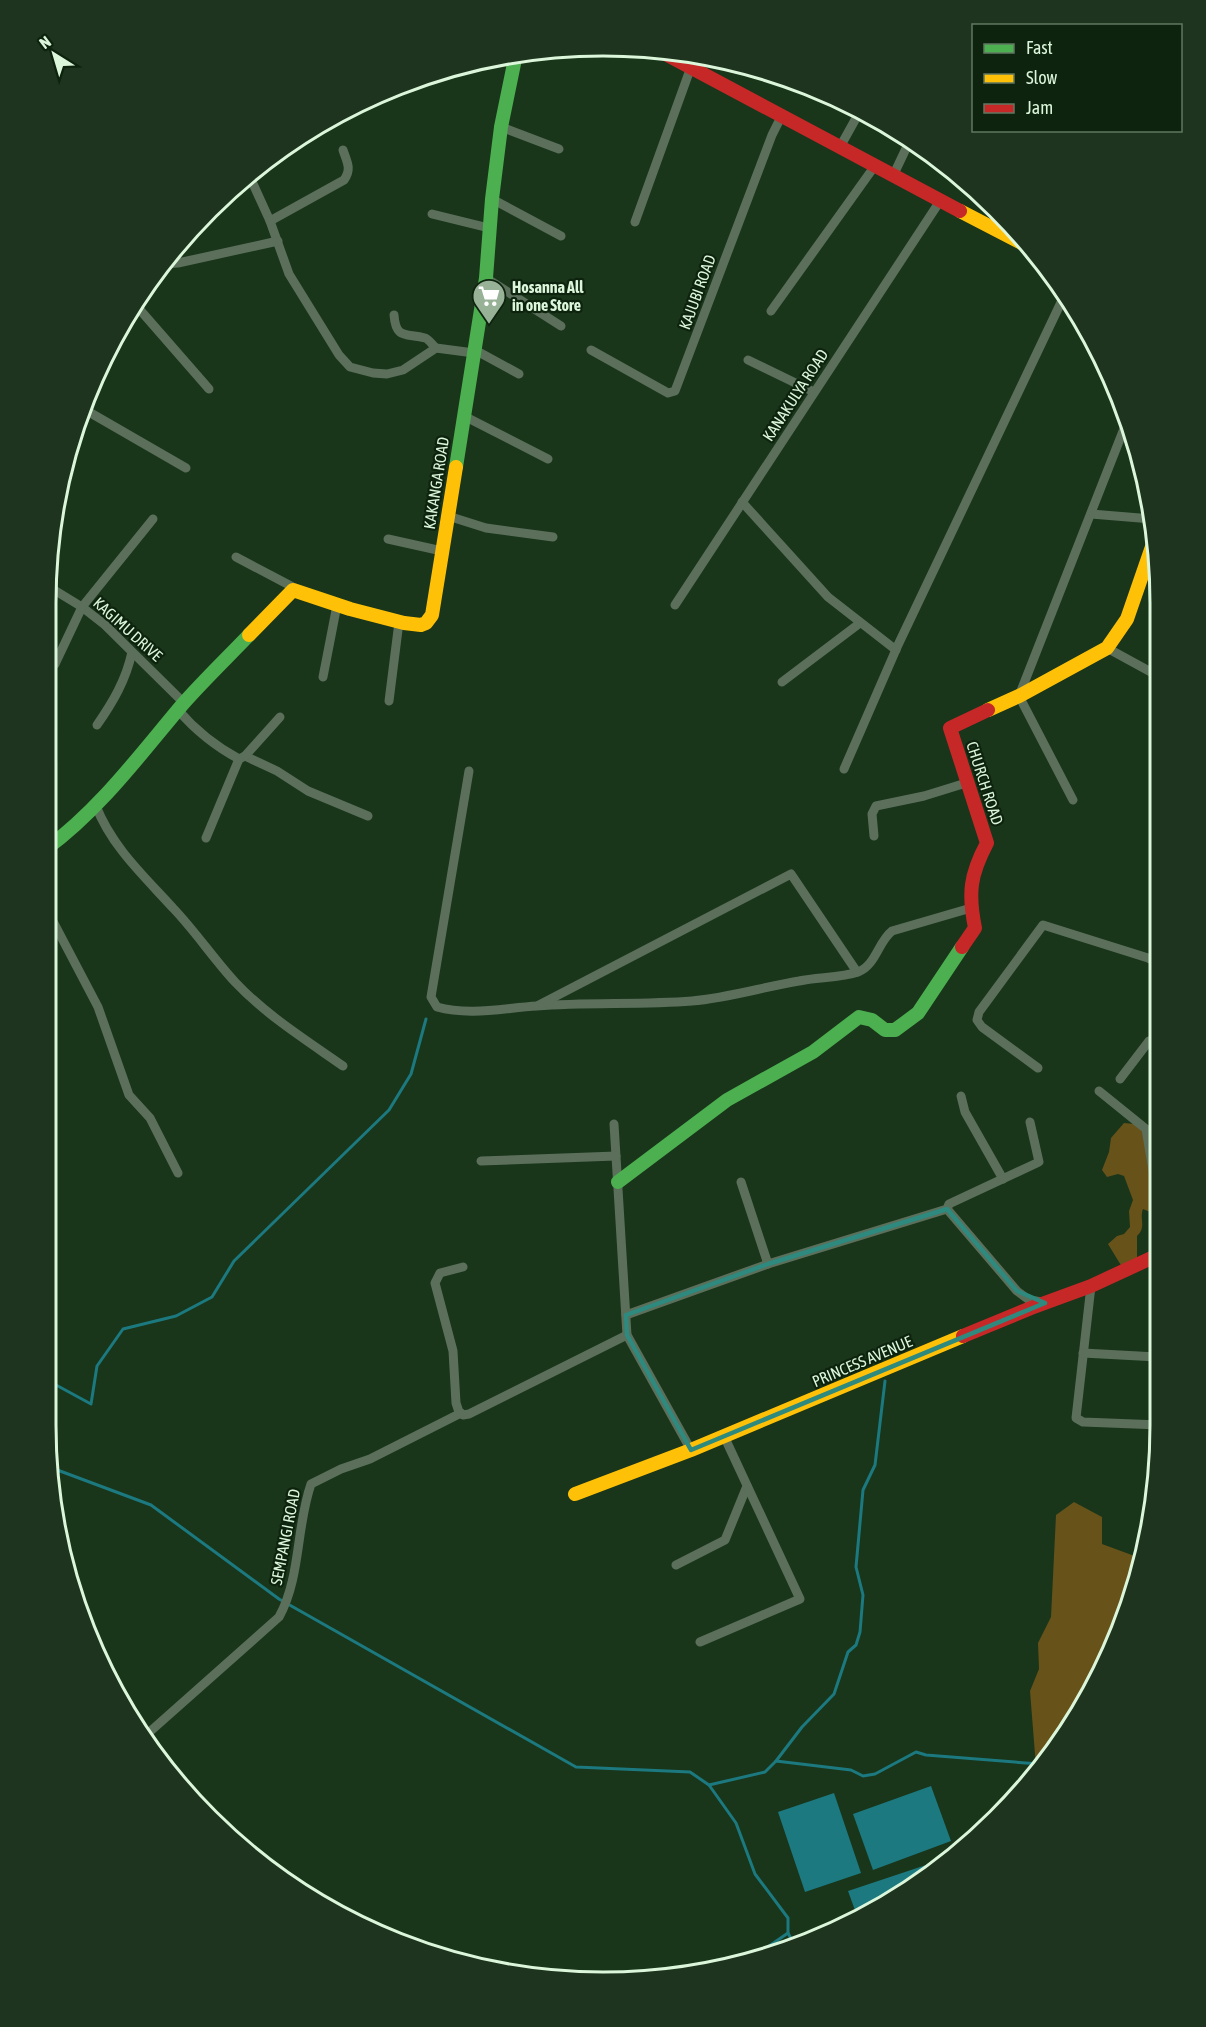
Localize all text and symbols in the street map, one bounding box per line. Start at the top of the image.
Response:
north arrow [24,24,84,84]
legend [972,24,1182,132]
text: N [36,32,54,52]
text: Fast [1026,37,1053,58]
text: Slow [1026,67,1057,88]
text: Jam [1026,97,1053,118]
street label: KAJUBI ROAD [675,252,719,332]
supermarket icon: Hosanna All in one Store [471,278,507,325]
place label: Hosanna All in one Store [512,278,584,314]
street label: KANAKULYA ROAD [759,346,831,444]
street label: KAKANGA ROAD [420,435,452,530]
street label: KAGIMU DRIVE [90,593,166,665]
street label: CHURCH ROAD [963,739,1007,827]
street label: PRINCESS AVENUE [809,1332,915,1390]
street label: SEMPANGI ROAD [267,1487,303,1587]

